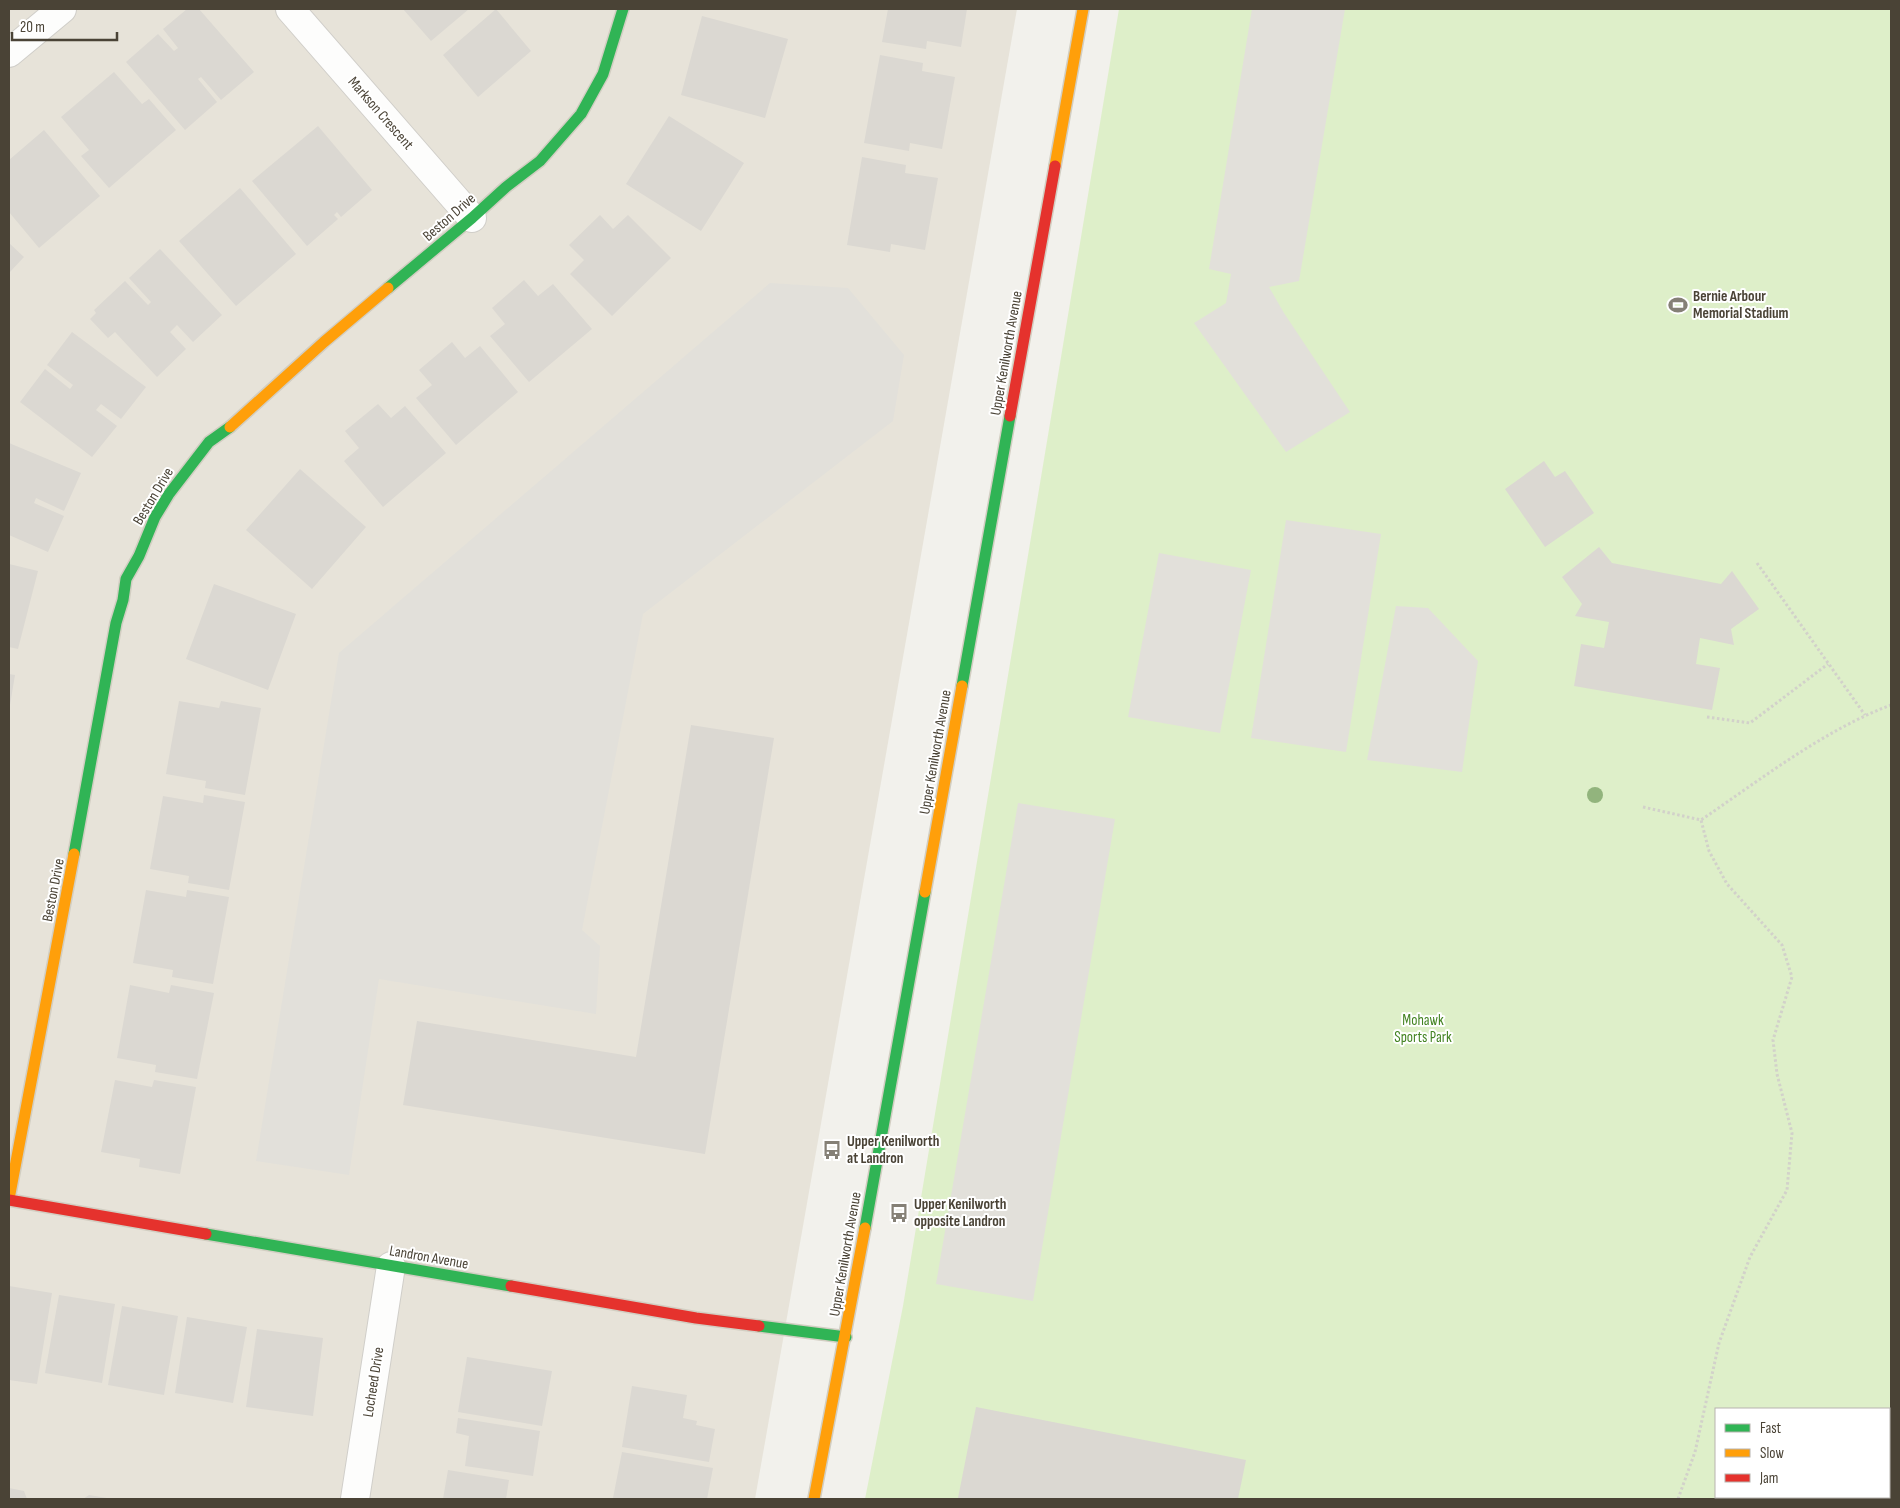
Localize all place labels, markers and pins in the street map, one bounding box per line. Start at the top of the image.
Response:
place label: Bernie Arbour Memorial Stadium [1693,287,1789,323]
sports icon: Bernie Arbour Memorial Stadium [1667,294,1689,316]
place label: Upper Kenilworth at Landron [847,1132,939,1168]
bus stop icon: Upper Kenilworth at Landron [821,1139,843,1161]
place label: Upper Kenilworth opposite Landron [914,1195,1006,1231]
bus stop icon: Upper Kenilworth opposite Landron [888,1202,910,1224]

